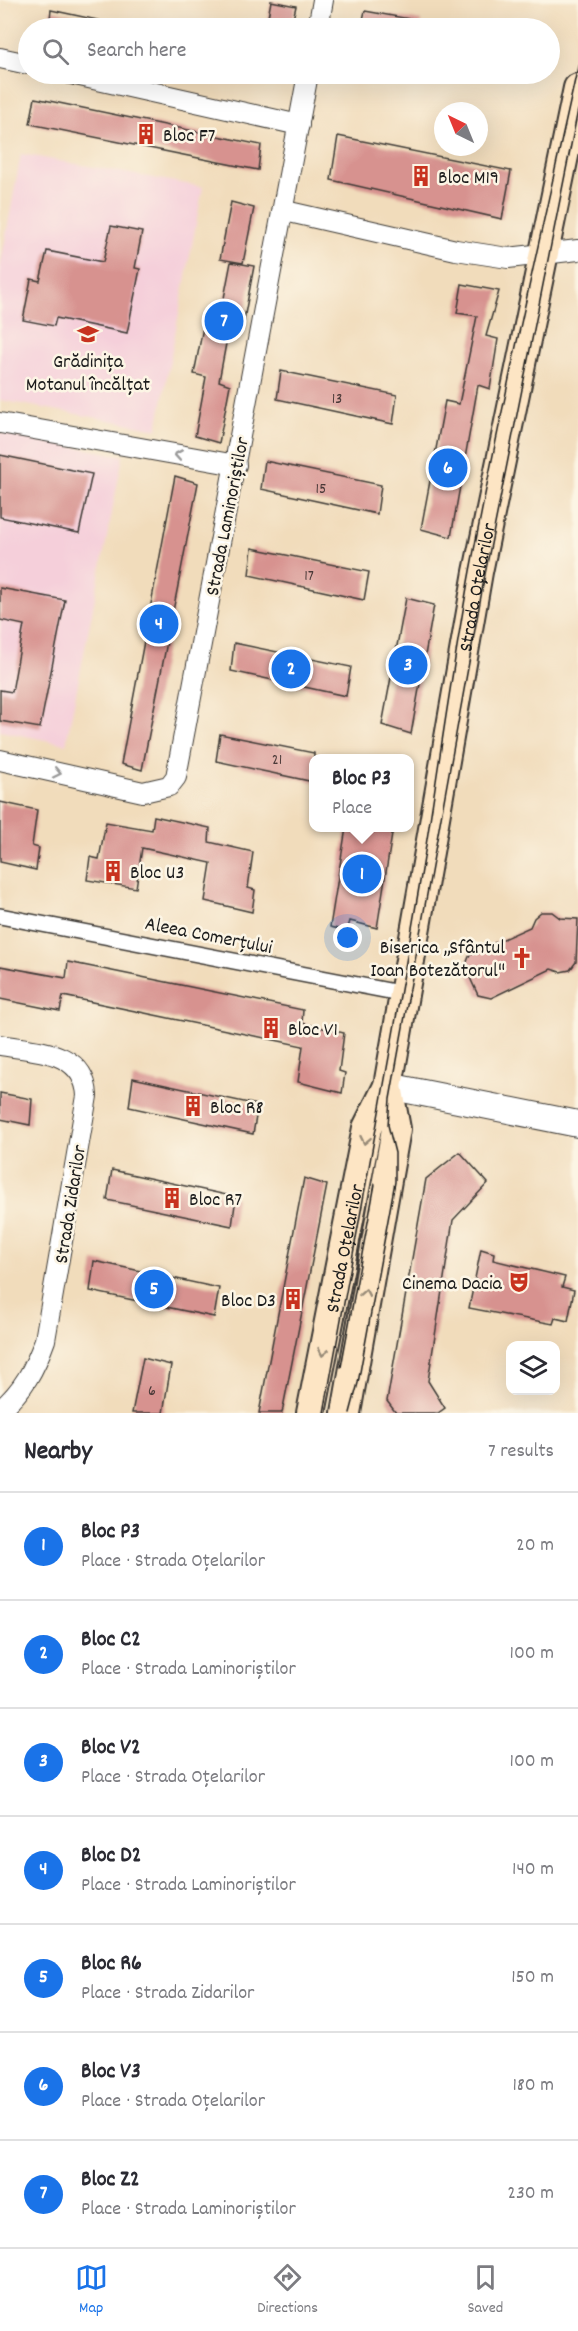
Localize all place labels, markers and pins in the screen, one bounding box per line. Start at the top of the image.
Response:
building icon: Bloc F7 [134,122,158,146]
place label: Bloc F7 [163,123,215,151]
building icon: Bloc M19 [409,164,433,188]
place label: Bloc M19 [438,165,499,193]
pin: 7 [204,298,244,344]
school or university icon: Grădinița Motanul încălțat [76,322,100,346]
place label: Grădinița Motanul încălțat [26,349,150,400]
pin: 6 [428,446,468,490]
pin: 4 [140,602,178,646]
pin: 3 [388,642,428,688]
pin: 2 [272,646,310,692]
pin: 1 [342,852,382,896]
building icon: Bloc U3 [101,859,125,883]
place label: Bloc U3 [130,860,184,888]
place label: Biserica „Sfântul Ioan Botezătorul" [370,935,505,986]
church icon: Biserica „Sfântul Ioan Botezătorul" [510,946,534,970]
building icon: Bloc V1 [259,1016,283,1040]
place label: Bloc V1 [288,1017,338,1045]
building icon: Bloc R8 [181,1094,205,1118]
place label: Bloc R8 [210,1095,264,1123]
building icon: Bloc R7 [160,1186,184,1210]
place label: Bloc R7 [189,1187,242,1215]
pin: 5 [134,1266,174,1312]
theatre icon: Cinema Dacia [507,1270,531,1294]
place label: Cinema Dacia [402,1271,503,1299]
building icon: Bloc D3 [281,1287,305,1311]
place label: Bloc D3 [221,1288,276,1316]

